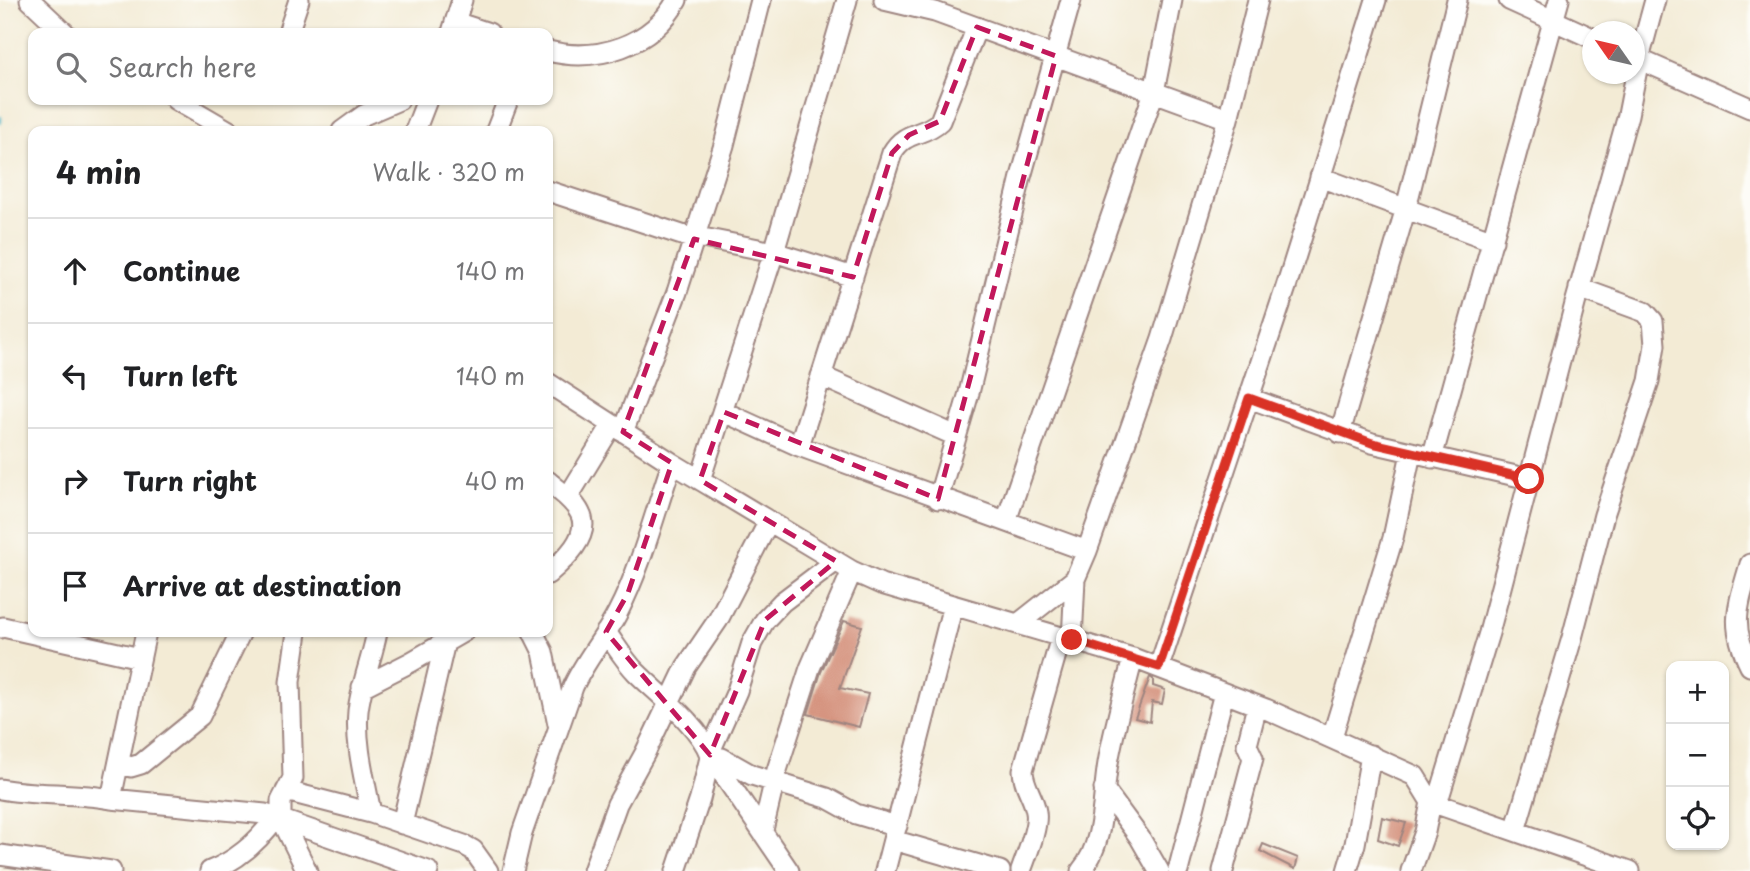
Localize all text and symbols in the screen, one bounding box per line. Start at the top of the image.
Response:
north arrow [1582,21,1645,84]
search box [28,28,553,105]
text: Search here [108,47,257,86]
icon: search [52,48,90,86]
text: 4 min [56,149,142,194]
text: Walk · 320 m [372,154,525,189]
text: Continue [123,251,240,290]
icon: ahead [56,252,94,290]
text: 140 m [456,253,525,288]
text: Turn left [123,356,238,395]
icon: left [56,357,94,395]
text: 140 m [456,358,525,393]
text: Turn right [123,461,257,500]
icon: right [56,462,94,500]
text: 40 m [465,463,525,498]
route start [1513,463,1544,494]
text: Arrive at destination [123,566,402,605]
icon: arrive [56,567,94,605]
route end [1056,624,1087,655]
map controls [1666,661,1729,850]
button: + [1666,661,1729,724]
button: − [1666,724,1729,787]
button: locate [1666,787,1729,850]

